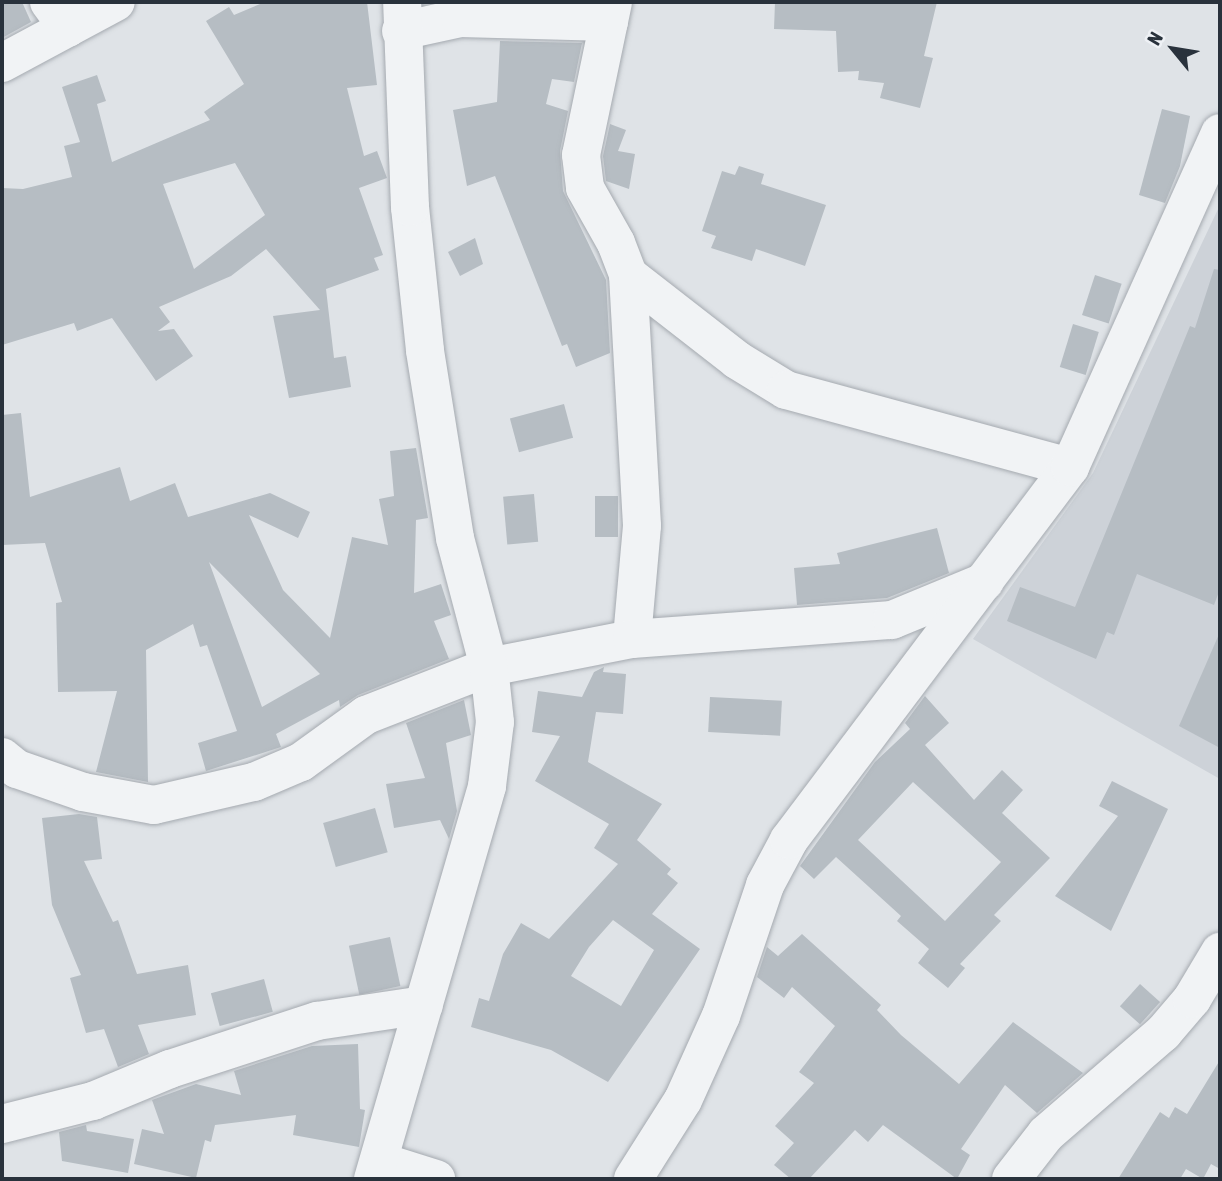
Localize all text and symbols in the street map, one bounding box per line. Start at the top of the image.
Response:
north arrow [1138,14,1208,84]
text: N [1142,28,1167,49]

